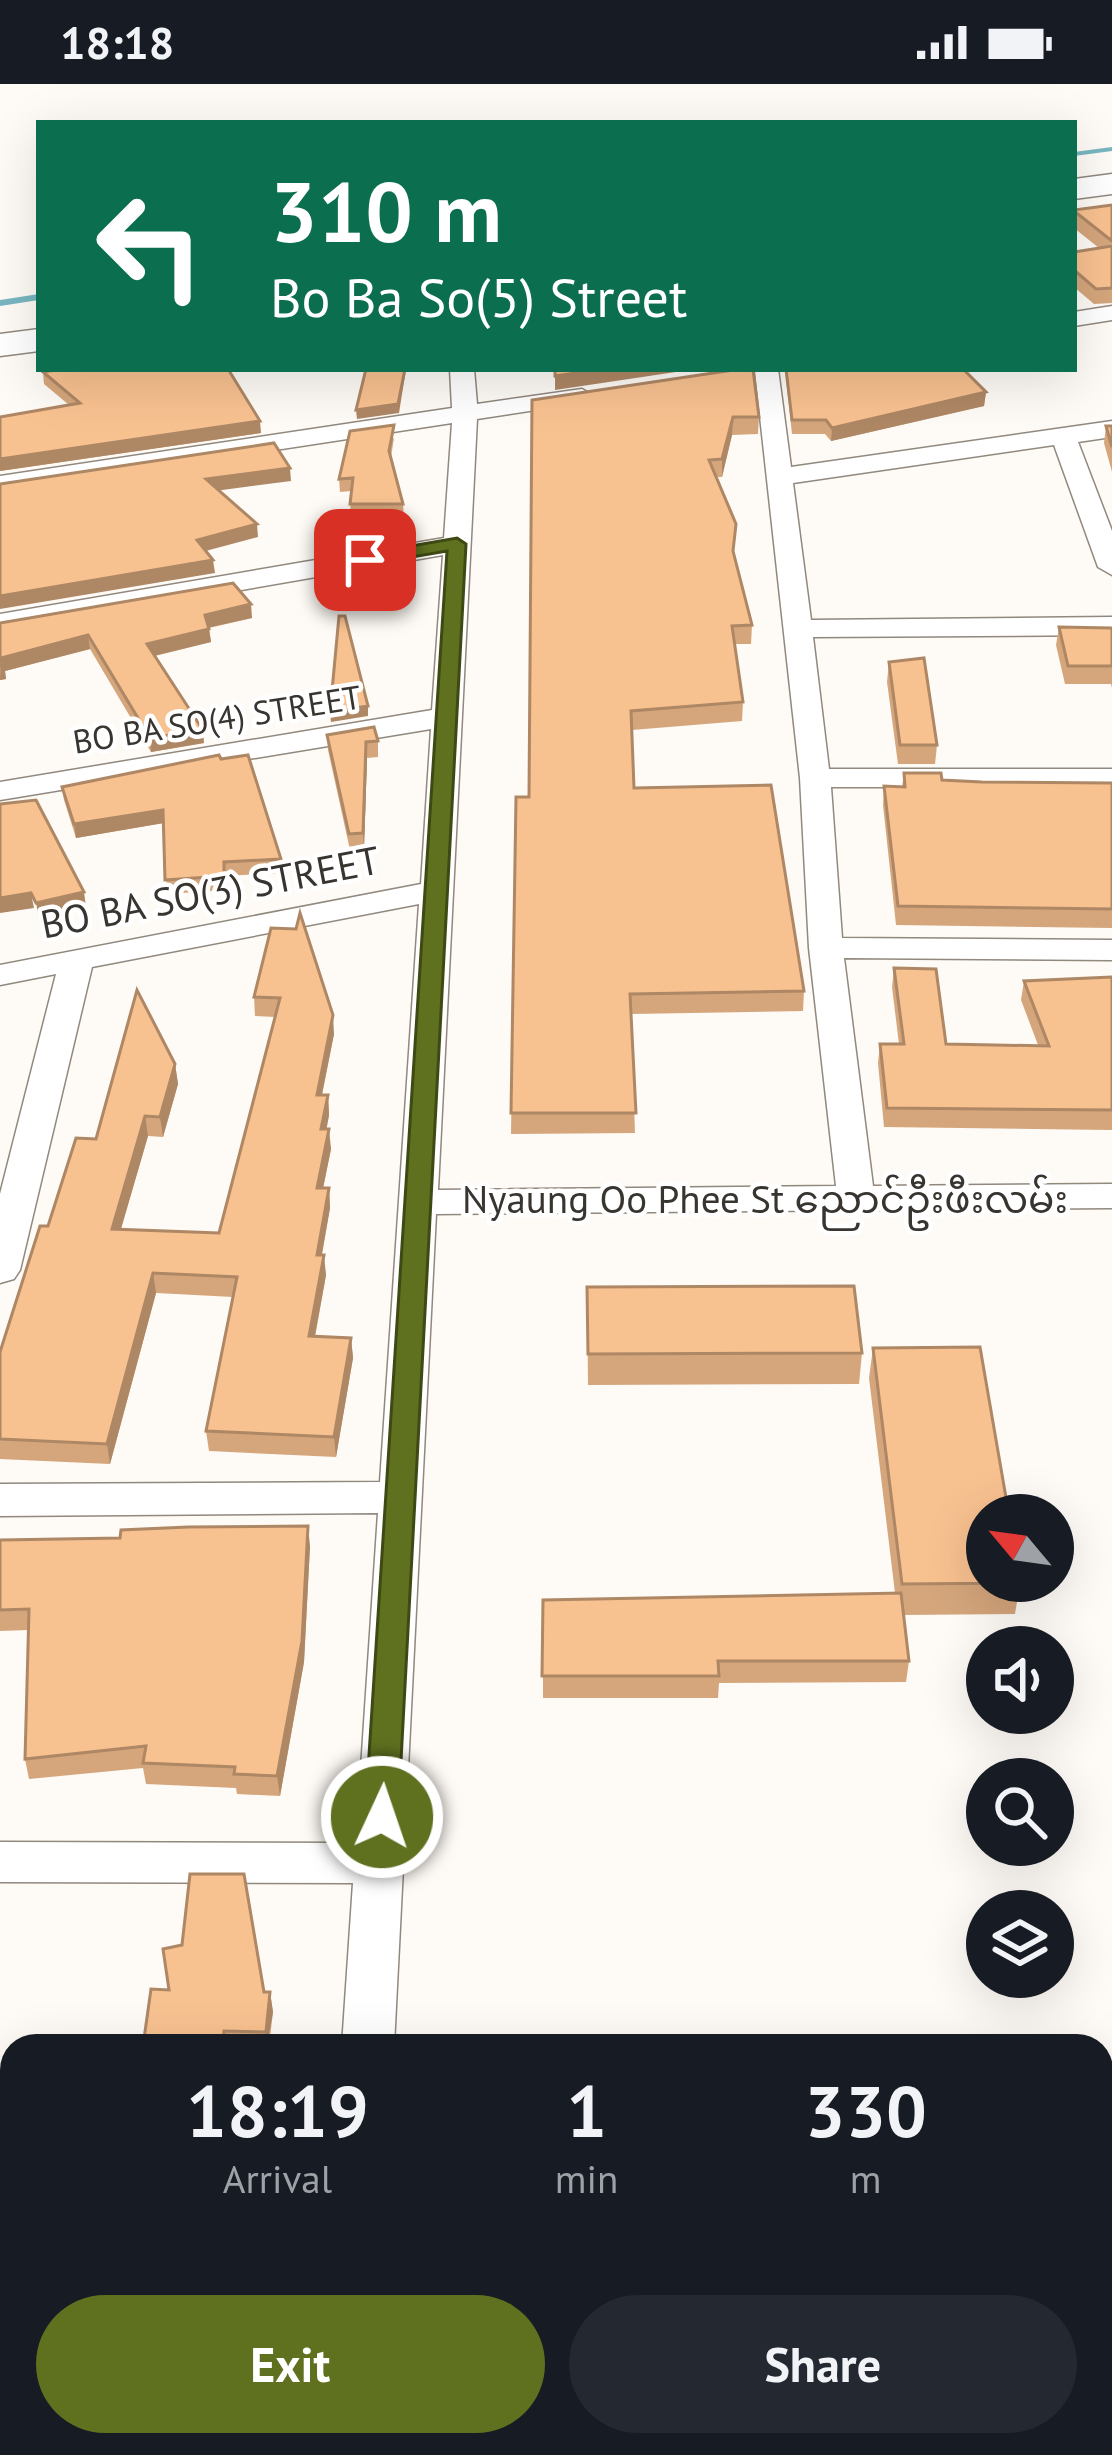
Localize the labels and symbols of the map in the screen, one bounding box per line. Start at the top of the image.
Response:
pin [314,509,416,611]
street label: BO BA SO(4) STREET [70,674,364,763]
street label: BO BA SO(3) STREET [36,834,384,949]
street label: Nyaung Oo Phee St ညောင်ဦးဖီးလမ်း [462,1173,1068,1231]
north arrow [966,1494,1074,1602]
position arrow [319,1754,445,1880]

